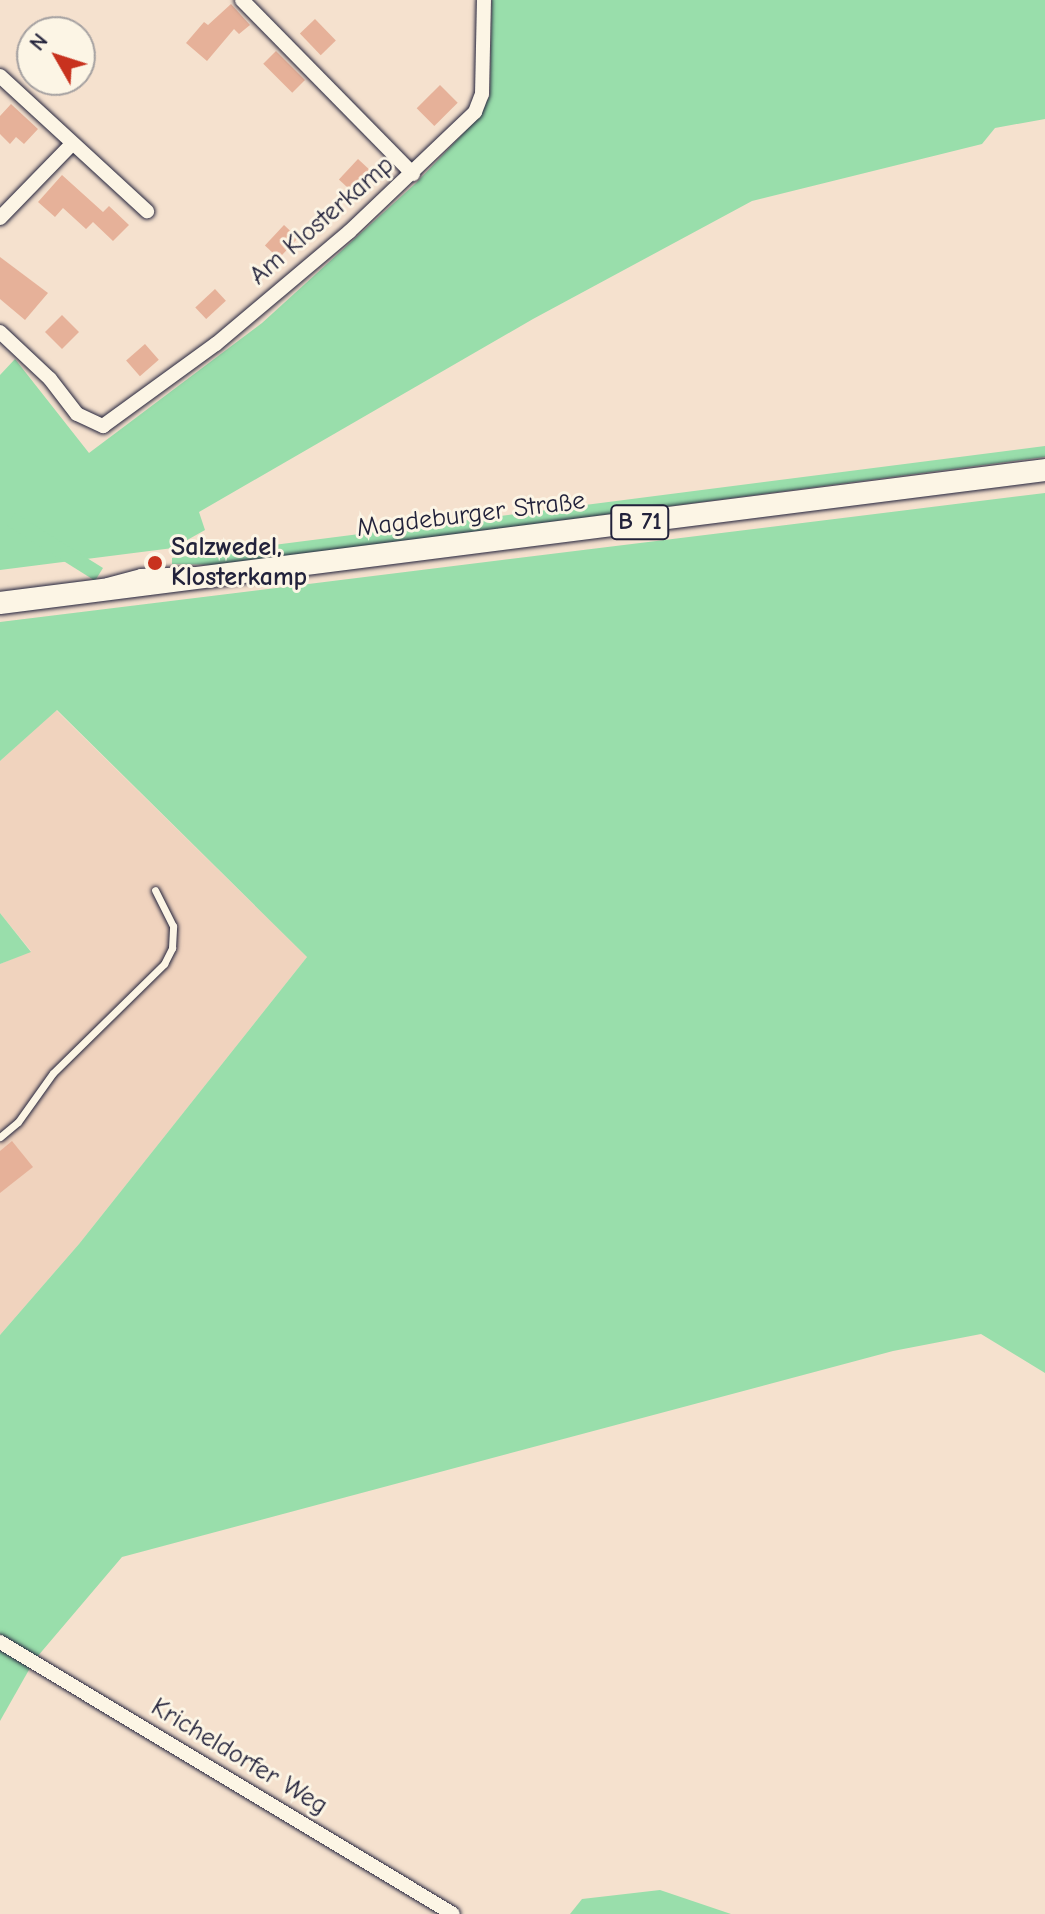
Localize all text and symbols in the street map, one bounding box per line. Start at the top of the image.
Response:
north arrow [16,16,96,96]
text: N [24,28,54,56]
street label: Am Klosterkamp [244,150,400,292]
street label: Magdeburger Straße [355,485,587,545]
road number: B 71 [610,502,670,542]
place label: Salzwedel, Klosterkamp [171,532,307,594]
marker: Salzwedel, Klosterkamp [146,554,164,572]
street label: Kricheldorfer Weg [145,1692,333,1822]

